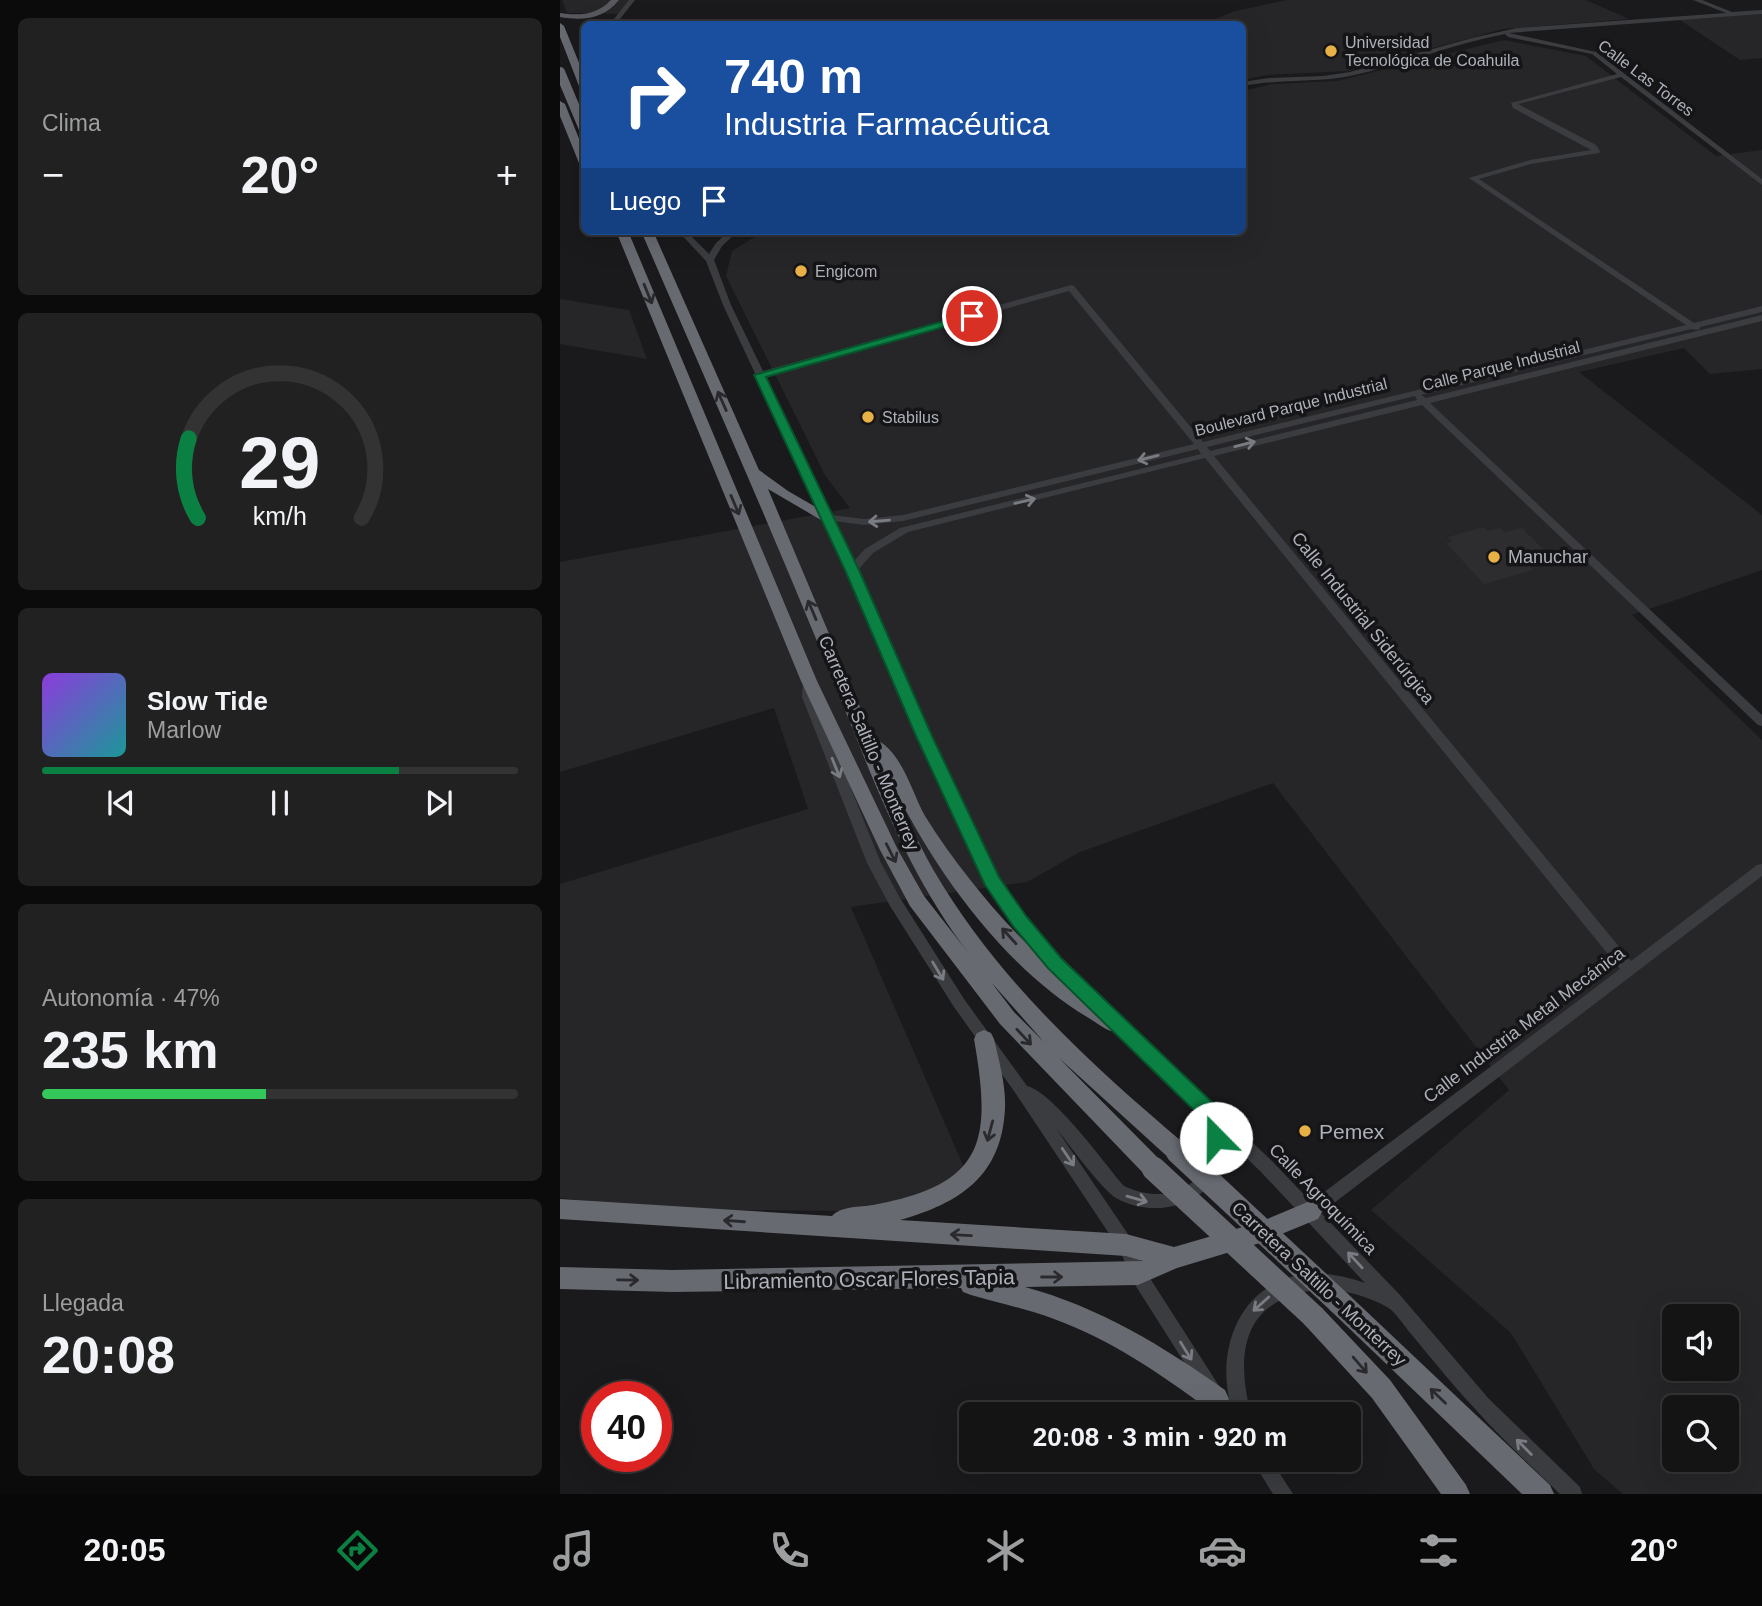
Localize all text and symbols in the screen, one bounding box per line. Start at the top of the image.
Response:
place label: Universidad Tecnológica de Coahuila [1345,34,1519,69]
street label: Calle Las Torres [1595,37,1697,119]
marker: Universidad Tecnológica de Coahuila [1323,43,1339,59]
icon: right [609,49,700,140]
text: 740 m [724,49,863,103]
text: Industria Farmacéutica [724,106,1049,142]
text: Clima [42,110,101,136]
text: 20° [241,146,319,204]
text: − [42,154,64,196]
text: + [496,154,518,196]
icon: arrive [695,182,733,220]
text: Luego [609,186,681,216]
marker: Engicom [793,263,809,279]
place label: Engicom [815,263,877,280]
one-way arrow [643,283,656,304]
pin [942,286,1002,346]
icon: arrive [953,297,991,335]
street label: Calle Parque Industrial [1420,338,1582,394]
street label: Boulevard Parque Industrial [1193,375,1389,439]
one-way arrow [715,391,728,413]
marker: Stabilus [860,409,876,425]
place label: Stabilus [882,409,939,426]
text: 29 [240,422,320,503]
one-way arrow [1233,437,1256,450]
one-way arrow [1137,452,1160,465]
one-way arrow [729,493,742,515]
one-way arrow [1013,493,1036,507]
text: km/h [253,502,307,530]
one-way arrow [868,515,891,528]
street label: Calle Industrial Siderúrgica [1288,528,1439,709]
place label: Manuchar [1508,547,1588,567]
marker: Manuchar [1486,549,1502,565]
one-way arrow [805,600,818,621]
street label: Carretera Saltillo - Monterrey [815,633,923,853]
text: Slow Tide [147,686,268,716]
text: Marlow [147,717,221,743]
one-way arrow [831,757,844,779]
icon: previous [102,784,140,822]
icon: pause [261,784,299,822]
icon: next [420,784,458,822]
one-way arrow [885,842,899,863]
one-way arrow [1001,927,1017,945]
street label: Calle Industria Metal Mecánica [1420,942,1629,1107]
one-way arrow [932,960,946,980]
text: Autonomía · 47% [42,985,220,1011]
text: 235 km [42,1021,218,1079]
one-way arrow [1016,1028,1032,1046]
position arrow [1179,1101,1253,1175]
one-way arrow [983,1119,996,1142]
place label: Pemex [1319,1120,1385,1143]
marker: Pemex [1297,1123,1313,1139]
street label: Calle Agroquímica [1265,1140,1382,1259]
one-way arrow [1061,1147,1075,1167]
one-way arrow [1126,1193,1148,1206]
street label: Carretera Saltillo - Monterrey [1228,1198,1410,1370]
one-way arrow [722,1214,745,1227]
one-way arrow [949,1229,972,1242]
one-way arrow [1347,1252,1364,1269]
street label: Libramiento Oscar Flores Tapia [723,1265,1015,1293]
one-way arrow [1040,1270,1063,1284]
one-way arrow [616,1273,639,1286]
text: Llegada [42,1290,124,1316]
one-way arrow [1252,1296,1270,1312]
map controls [1662,1304,1739,1472]
button: sound [1662,1304,1739,1381]
text: 20:08 [42,1326,175,1384]
one-way arrow [1180,1341,1194,1361]
one-way arrow [1352,1356,1368,1374]
speed limit sign: 40 [581,1381,672,1472]
one-way arrow [1430,1388,1447,1405]
button: search [1662,1395,1739,1472]
text: 20:08 · 3 min · 920 m [1033,1422,1287,1452]
one-way arrow [1516,1438,1533,1455]
icon: directions [333,1526,382,1575]
icon: music [549,1526,598,1575]
icon: phone [765,1526,814,1575]
icon: climate [981,1526,1030,1575]
icon: car [1198,1526,1247,1575]
icon: filters [1414,1526,1463,1575]
text: 20:05 [84,1532,165,1568]
text: 20° [1630,1532,1678,1568]

